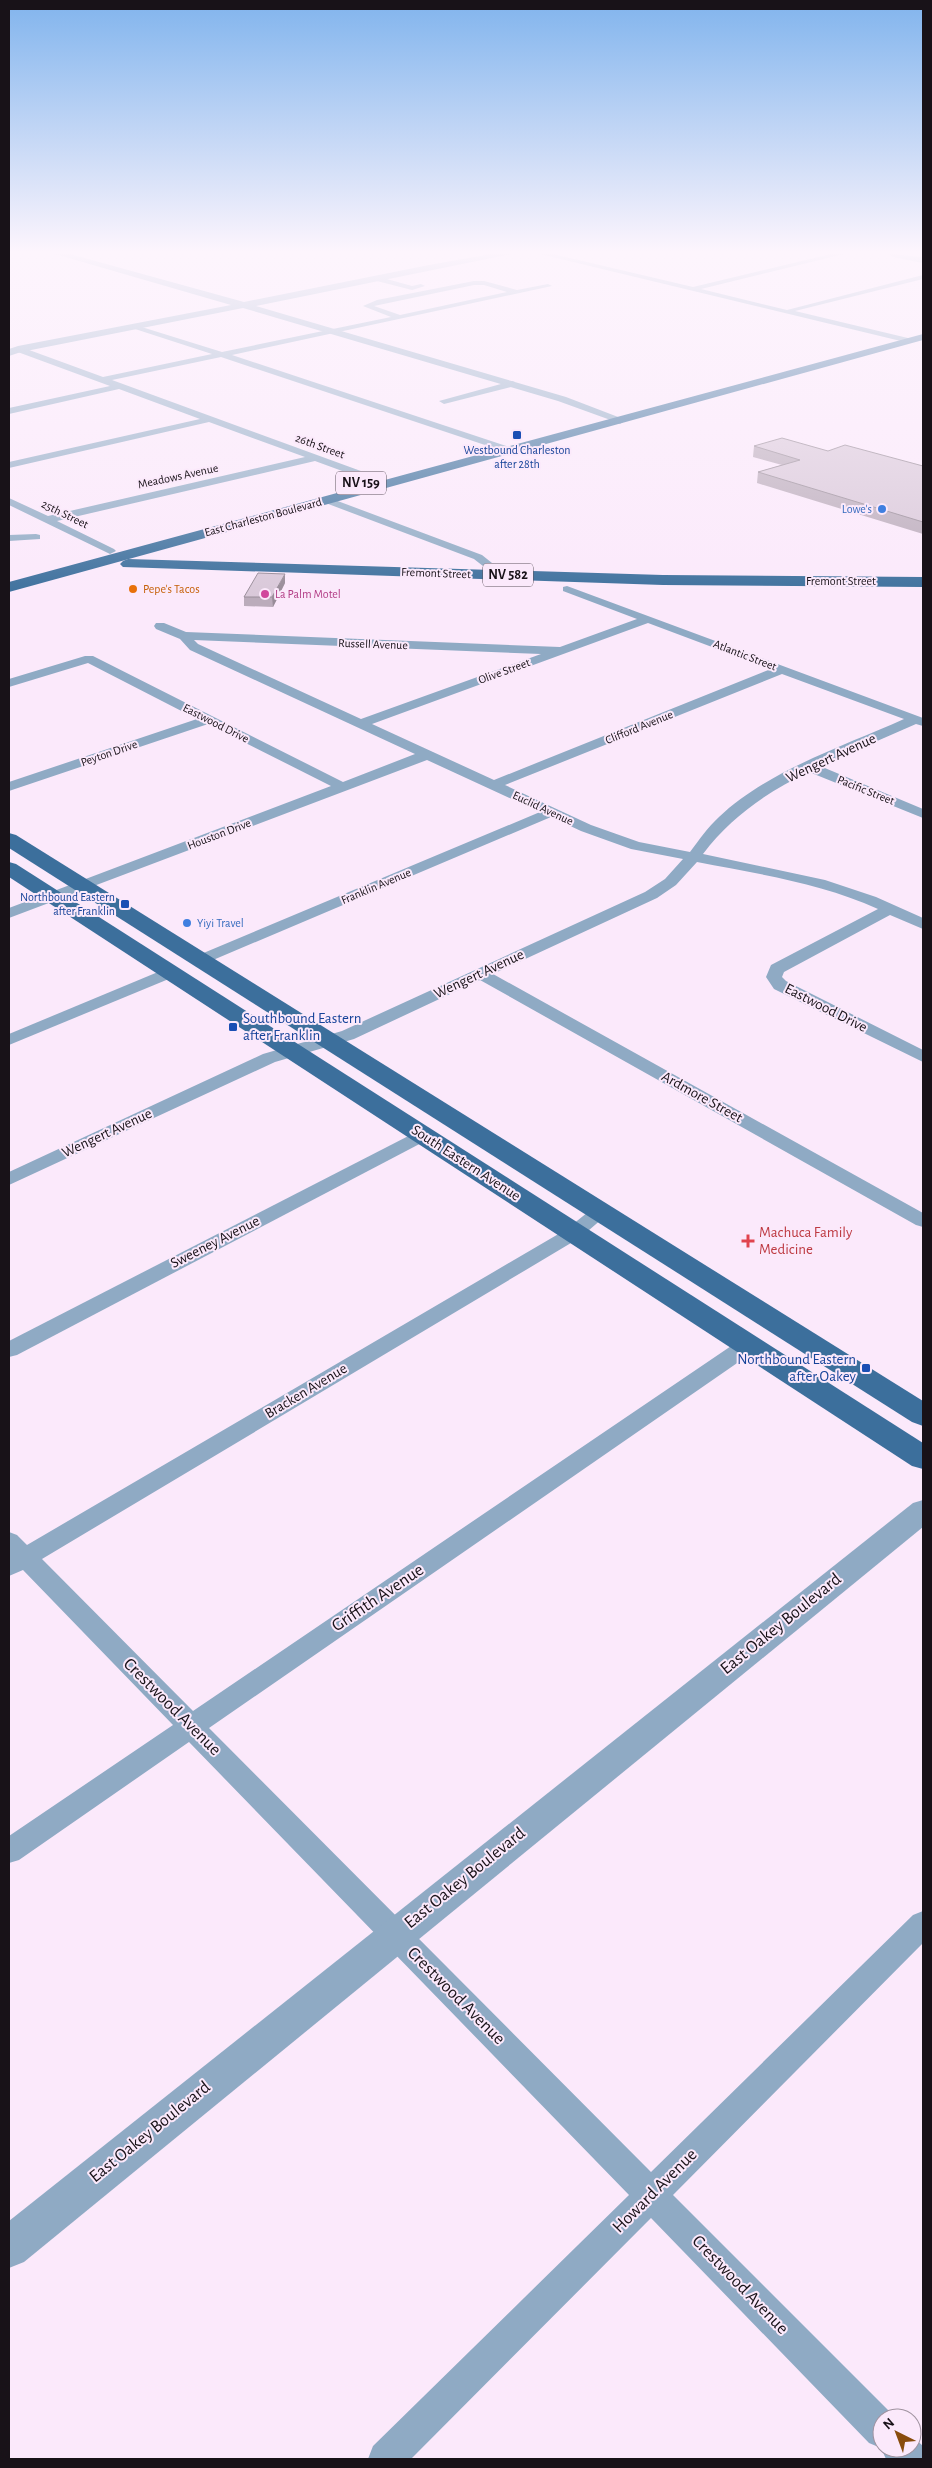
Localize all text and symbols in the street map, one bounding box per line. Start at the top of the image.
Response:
marker: Westbound Charleston after 28th [511,429,523,441]
street label: 26th Street [294,432,346,460]
place label: Westbound Charleston after 28th [464,444,570,470]
street label: Meadows Avenue [137,462,219,490]
road number: NV 159 [336,472,386,494]
street label: East Charleston Boulevard [203,496,323,538]
street label: 25th Street [40,497,91,531]
place label: Lowe's [842,503,872,515]
marker: Lowe's [876,503,888,515]
road number: NV 582 [483,564,533,586]
street label: Fremont Street [401,566,471,580]
street label: Fremont Street [806,575,876,587]
marker: Pepe's Tacos [127,583,139,595]
place label: Pepe's Tacos [143,583,200,595]
marker: La Palm Motel [259,588,271,600]
place label: La Palm Motel [275,588,341,600]
street label: Russell Avenue [338,637,408,651]
street label: Atlantic Street [712,637,778,673]
street label: Olive Street [477,656,532,686]
street label: Eastwood Drive [181,701,251,745]
street label: Clifford Avenue [603,708,675,746]
street label: Wengert Avenue [784,731,878,785]
street label: Peyton Drive [79,738,139,769]
street label: Pacific Street [836,773,896,807]
street label: Euclid Avenue [511,789,575,827]
street label: Houston Drive [186,816,252,852]
street label: Franklin Avenue [339,866,413,906]
place label: Northbound Eastern after Franklin [20,891,115,917]
marker: Northbound Eastern after Franklin [119,898,131,910]
marker: Yiyi Travel [181,917,193,929]
place label: Yiyi Travel [197,917,244,930]
street label: Wengert Avenue [432,947,526,1001]
street label: Eastwood Drive [782,981,870,1035]
place label: Southbound Eastern after Franklin [243,1011,361,1043]
marker: Southbound Eastern after Franklin [227,1021,239,1033]
street label: Ardmore Street [659,1069,745,1125]
street label: Wengert Avenue [60,1106,154,1160]
street label: South Eastern Avenue [409,1122,523,1204]
street label: Sweeney Avenue [168,1213,262,1271]
place label: Machuca Family Medicine [759,1225,853,1257]
marker: Machuca Family Medicine [741,1234,755,1248]
place label: Northbound Eastern after Oakey [737,1352,857,1384]
street label: Bracken Avenue [262,1361,350,1421]
marker: Northbound Eastern after Oakey [860,1362,872,1374]
street label: Griffith Avenue [329,1561,427,1635]
street label: East Oakey Boulevard [717,1570,845,1678]
street label: Crestwood Avenue [120,1655,224,1759]
street label: East Oakey Boulevard [401,1824,529,1932]
street label: Crestwood Avenue [404,1944,508,2048]
street label: East Oakey Boulevard [86,2078,214,2186]
street label: Howard Avenue [609,2145,701,2237]
street label: Crestwood Avenue [688,2232,792,2338]
north arrow [872,2408,922,2458]
text: N [881,2416,897,2433]

